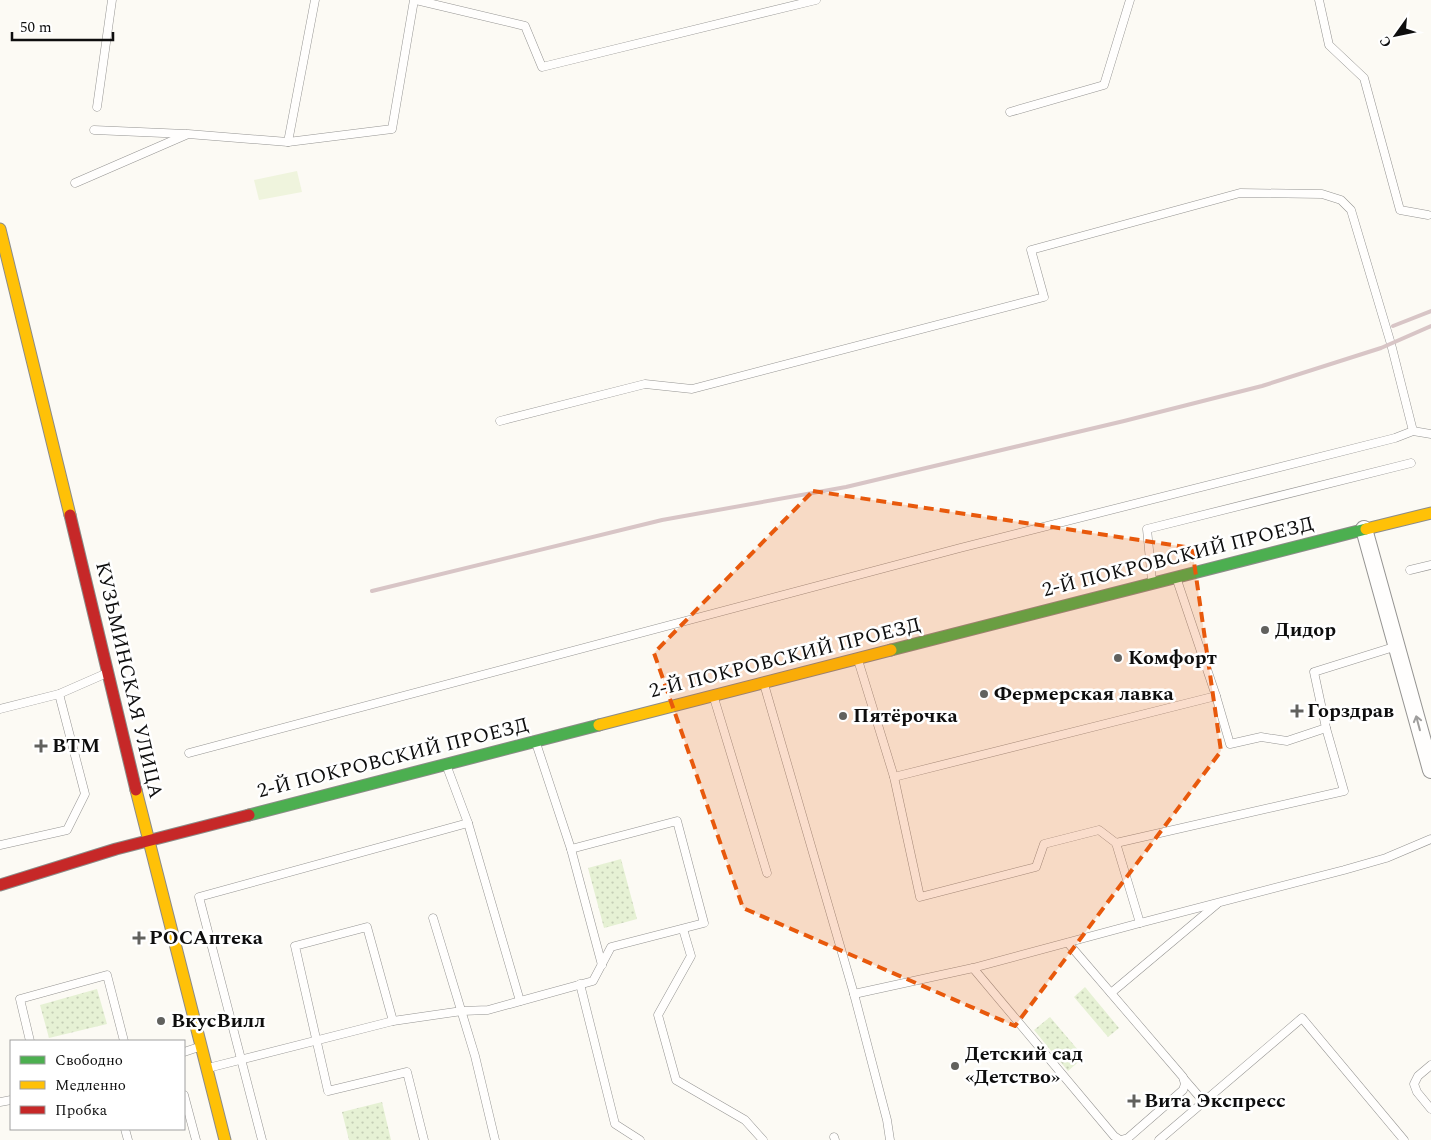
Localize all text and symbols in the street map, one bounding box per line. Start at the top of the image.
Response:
scale bar [12,10,114,42]
north arrow [1371,10,1421,60]
text: 50 m [20,16,52,39]
text: С [1374,32,1397,52]
street label: 2-Й ПОКРОВСКИЙ ПРОЕЗД [1039,509,1317,605]
street label: КУЗЬМИНСКАЯ УЛИЦА [87,559,171,801]
street label: 2-Й ПОКРОВСКИЙ ПРОЕЗД [646,610,924,706]
place label: Дидор [1275,615,1336,645]
marker: Дидор [1259,624,1271,636]
place label: Комфорт [1128,643,1217,673]
marker: Комфорт [1112,652,1124,664]
place label: Фермерская лавка [994,679,1174,709]
marker: Фермерская лавка [978,688,990,700]
place label: Горздрав [1307,696,1394,726]
place label: Пятёрочка [853,701,959,731]
marker: Горздрав [1291,705,1303,717]
street label: 2-Й ПОКРОВСКИЙ ПРОЕЗД [254,710,532,806]
marker: Пятёрочка [837,710,849,722]
one-way arrow [1413,715,1422,731]
place label: ВТМ [52,731,100,761]
marker: ВТМ [34,739,48,753]
place label: РОСАптека [149,923,264,953]
marker: РОСАптека [133,932,145,944]
place label: ВкусВилл [171,1006,265,1036]
marker: ВкусВилл [155,1015,167,1027]
place label: Детский сад «Детство» [965,1039,1083,1092]
legend [10,1040,185,1130]
text: Свободно [55,1049,123,1072]
marker: Детский сад «Детство» [949,1060,961,1072]
text: Медленно [55,1074,126,1097]
place label: Вита Экспресс [1144,1086,1286,1116]
marker: Вита Экспресс [1128,1095,1140,1107]
text: Пробка [55,1099,108,1122]

